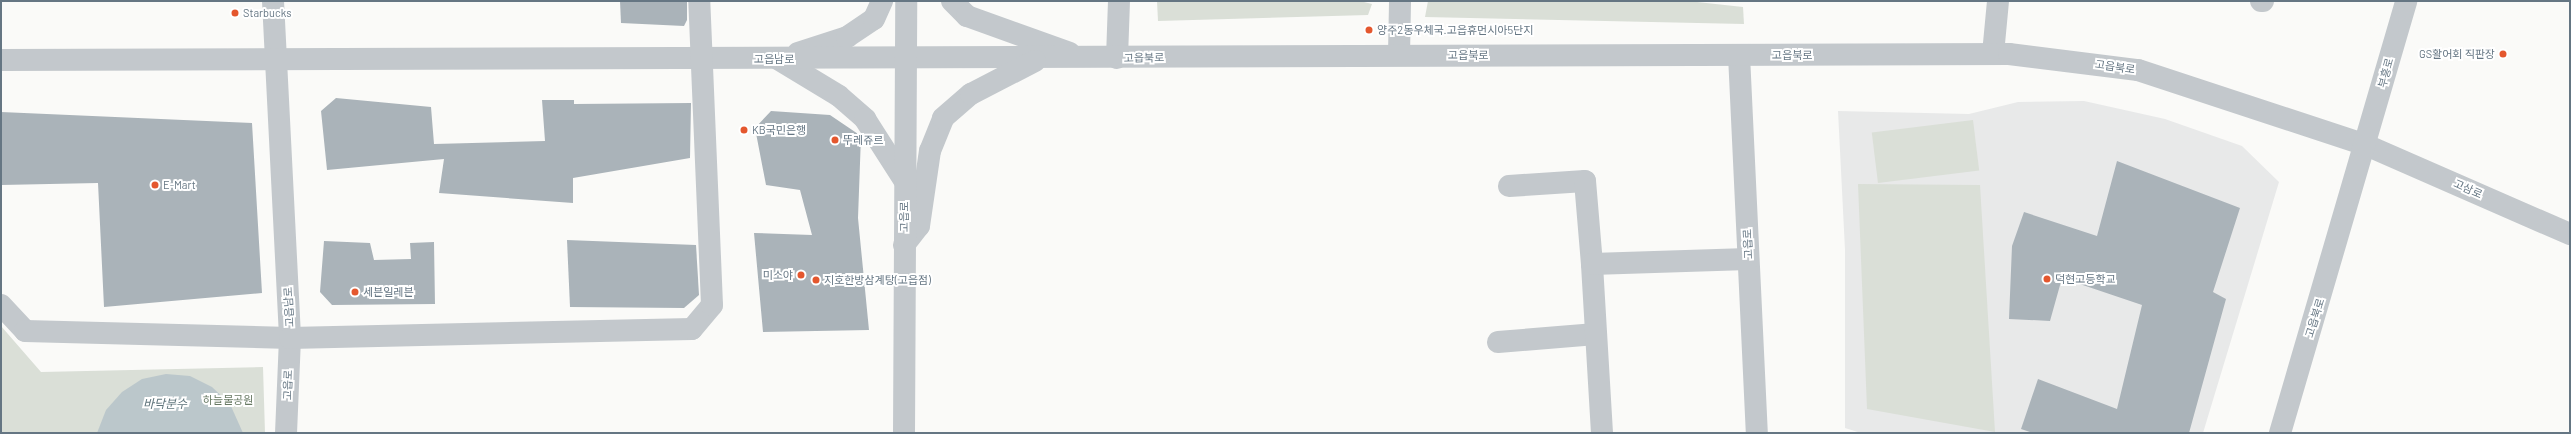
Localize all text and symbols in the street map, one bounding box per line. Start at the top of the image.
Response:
place label: Starbucks [243,6,291,20]
marker: Starbucks [230,8,240,18]
place label: 양주2동우체국.고읍휴먼시아5단지 [1377,23,1533,37]
marker: 양주2동우체국.고읍휴먼시아5단지 [1364,25,1374,35]
place label: GS활어회 직판장 [2419,47,2495,61]
street label: 고읍북로 [1448,48,1488,62]
street label: 고읍북로 [1772,48,1812,62]
marker: GS활어회 직판장 [2498,49,2508,59]
street label: 고읍북로 [1124,51,1164,65]
street label: 고읍남로 [754,52,794,66]
street label: 부흥로 [2376,57,2396,89]
street label: 고읍북로 [2094,58,2136,76]
place label: KB국민은행 [752,123,806,137]
marker: KB국민은행 [739,125,749,135]
place label: 뚜레쥬르 [843,133,883,147]
marker: 뚜레쥬르 [830,135,840,145]
street label: 고삼로 [2451,177,2485,201]
place label: E-Mart [163,178,196,192]
marker: E-Mart [150,180,160,190]
street label: 고읍로 [897,202,911,232]
street label: 고읍로 [1741,228,1755,260]
place label: 미소야 [763,268,793,282]
marker: 미소야 [796,270,806,280]
place label: 덕현고등학교 [2055,272,2116,286]
place label: 지호한방삼계탕(고읍점) [824,273,931,287]
marker: 덕현고등학교 [2042,274,2052,284]
marker: 지호한방삼계탕(고읍점) [811,275,821,285]
place label: 세븐일레븐 [363,285,414,299]
street label: 고읍남로 [281,286,297,328]
marker: 세븐일레븐 [350,287,360,297]
street label: 고읍북로 [2303,297,2327,339]
street label: 고읍로 [281,370,295,400]
park label: 하늘물공원 [203,393,253,407]
water label: 바닥분수 [143,397,187,411]

